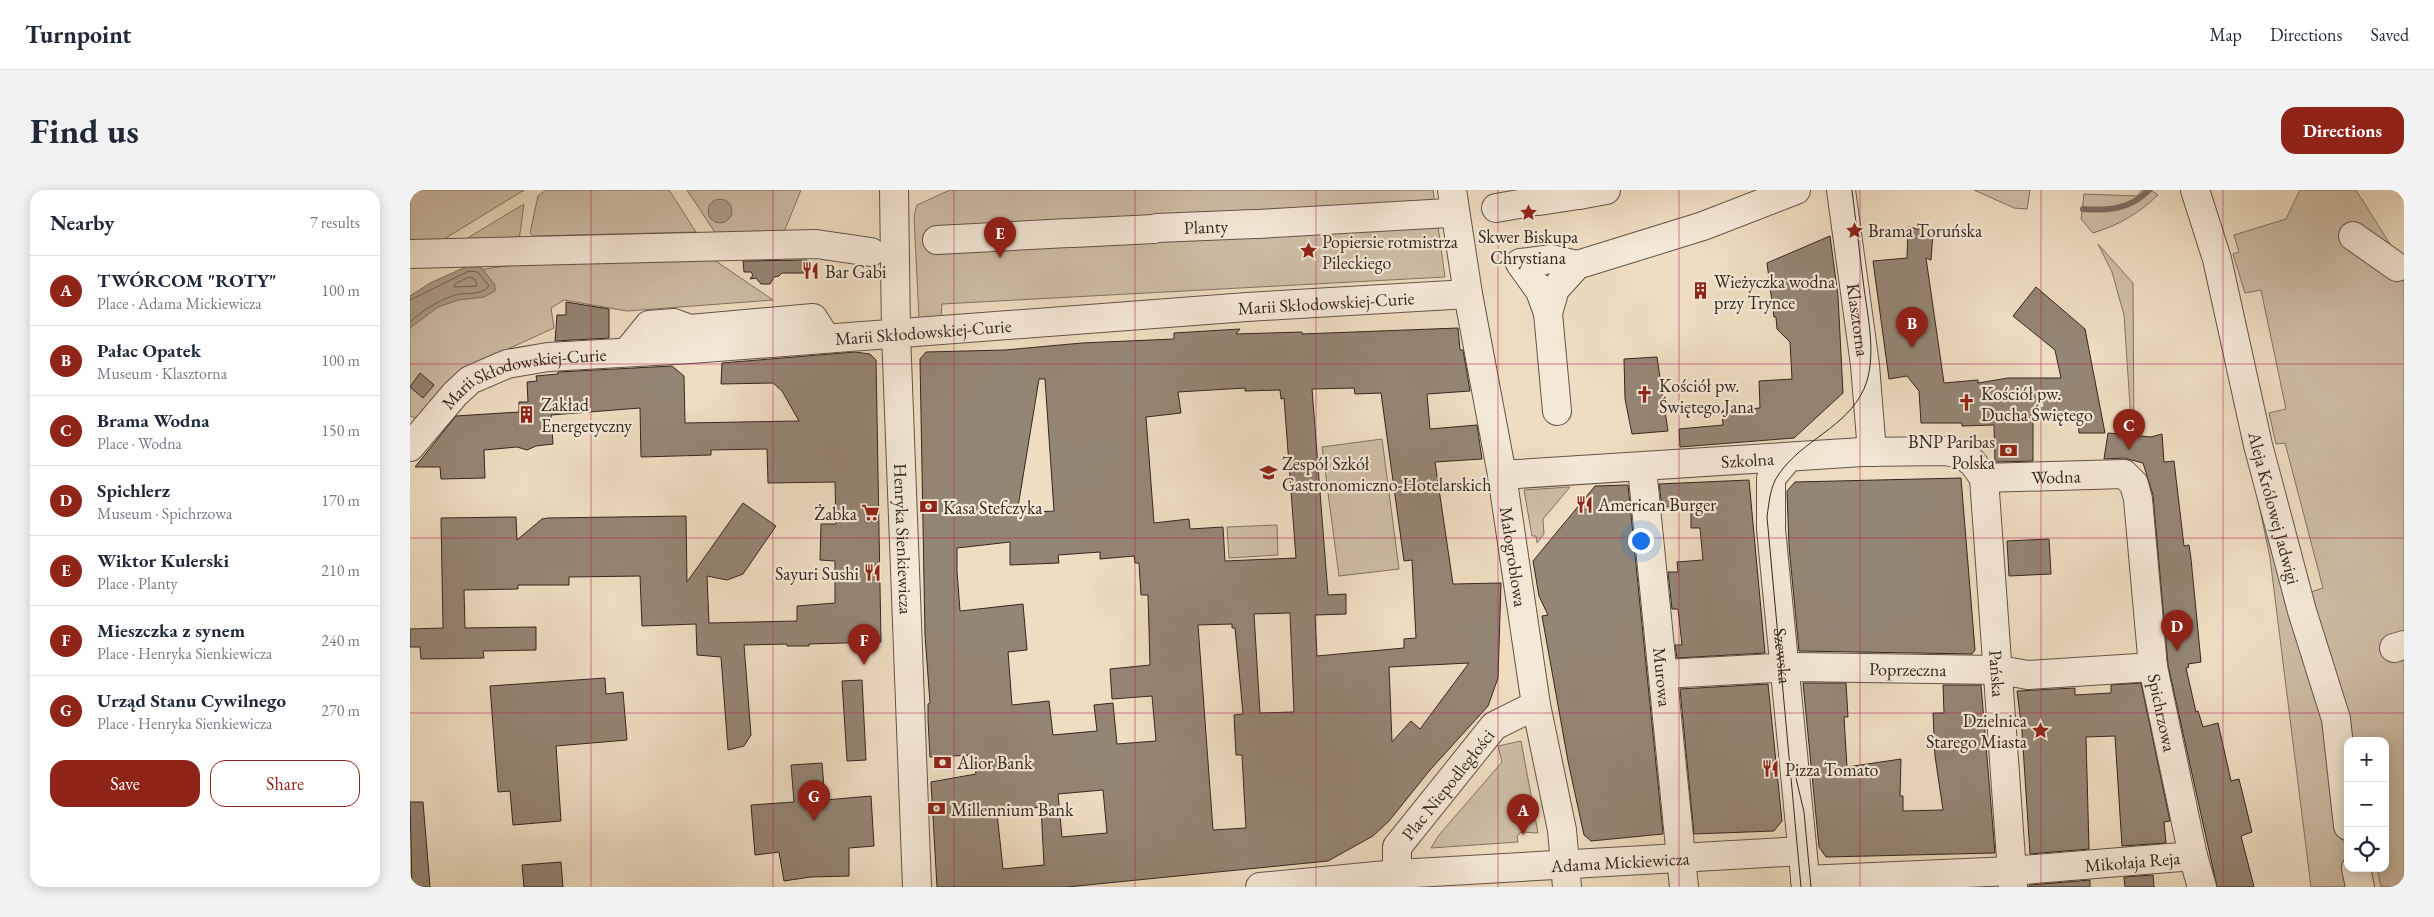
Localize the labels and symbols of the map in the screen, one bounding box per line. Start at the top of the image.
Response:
place icon: Skwer Biskupa Chrystiana [1518,203,1538,223]
street label: Planty [1183,214,1229,238]
pin: E [984,217,1016,258]
place label: Brama Toruńska [1868,219,1983,242]
place icon: Brama Toruńska [1844,220,1864,240]
place label: Skwer Biskupa Chrystiana [1478,225,1579,269]
place label: Popiersie rotmistrza Pileckiego [1322,230,1459,274]
place icon: Popiersie rotmistrza Pileckiego [1298,241,1318,261]
place label: Bar Gabi [825,260,887,283]
restaurant icon: Bar Gabi [801,261,821,281]
place label: Wieżyczka wodna przy Trynce [1714,270,1836,314]
building icon: Wieżyczka wodna przy Trynce [1690,281,1710,301]
street label: Klasztorna [1842,282,1875,359]
street label: Marii Skłodowskiej-Curie [1237,286,1415,319]
pin: B [1896,307,1928,348]
street label: Marii Skłodowskiej-Curie [834,313,1012,350]
street label: Marii Skłodowskiej-Curie [436,342,607,414]
place label: Kościół pw. Świętego Jana [1659,374,1755,418]
place label: Kościół pw. Ducha Świętego [1981,382,2093,426]
church icon: Kościół pw. Świętego Jana [1635,385,1655,405]
place label: Zakład Energetyczny [541,393,632,437]
church icon: Kościół pw. Ducha Świętego [1957,393,1977,413]
building icon: Zakład Energetyczny [517,404,537,424]
pin: C [2113,409,2145,450]
street label: Aleja Królowej Jadwigi [2244,429,2306,587]
place label: BNP Paribas Polska [1908,430,1996,474]
bank icon: BNP Paribas Polska [1999,441,2019,461]
street label: Szkolna [1720,446,1776,472]
place label: Zespół Szkół Gastronomiczno-Hotelarskich [1282,452,1491,496]
street label: Henryka Sienkiewicza [889,463,918,616]
school or university icon: Zespół Szkół Gastronomiczno-Hotelarskich [1258,463,1278,483]
street label: Wodna [2031,464,2082,488]
place label: American Burger [1597,493,1716,516]
restaurant icon: American Burger [1574,494,1594,514]
place label: Kasa Stefczyka [943,496,1043,519]
bank icon: Kasa Stefczyka [919,497,939,517]
place label: Żabka [814,502,858,525]
supermarket icon: Żabka [861,503,881,523]
street label: Małogroblowa [1495,505,1533,609]
your location [1628,528,1654,554]
place label: Sayuri Sushi [775,562,860,585]
restaurant icon: Sayuri Sushi [863,563,883,583]
pin: D [2161,610,2193,651]
pin: F [848,624,880,665]
street label: Szewska [1769,627,1798,686]
street label: Murowa [1649,646,1677,709]
street label: Pańska [1985,649,2011,699]
street label: Poprzeczna [1869,657,1947,681]
street label: Spichrzowa [2143,671,2182,755]
place label: Dzielnica Starego Miasta [1926,709,2028,753]
place icon: Dzielnica Starego Miasta [2031,720,2051,740]
street label: Plac Niepodległości [1396,723,1499,845]
place label: Alior Bank [956,751,1033,774]
bank icon: Alior Bank [933,752,953,772]
place label: Pizza Tomato [1785,758,1879,781]
restaurant icon: Pizza Tomato [1761,759,1781,779]
pin: G [798,780,830,821]
pin: A [1507,794,1539,835]
place label: Millennium Bank [951,798,1074,821]
bank icon: Millennium Bank [927,799,947,819]
street label: Adama Mickiewicza [1549,846,1691,877]
street label: Mikołaja Reja [2084,846,2182,876]

